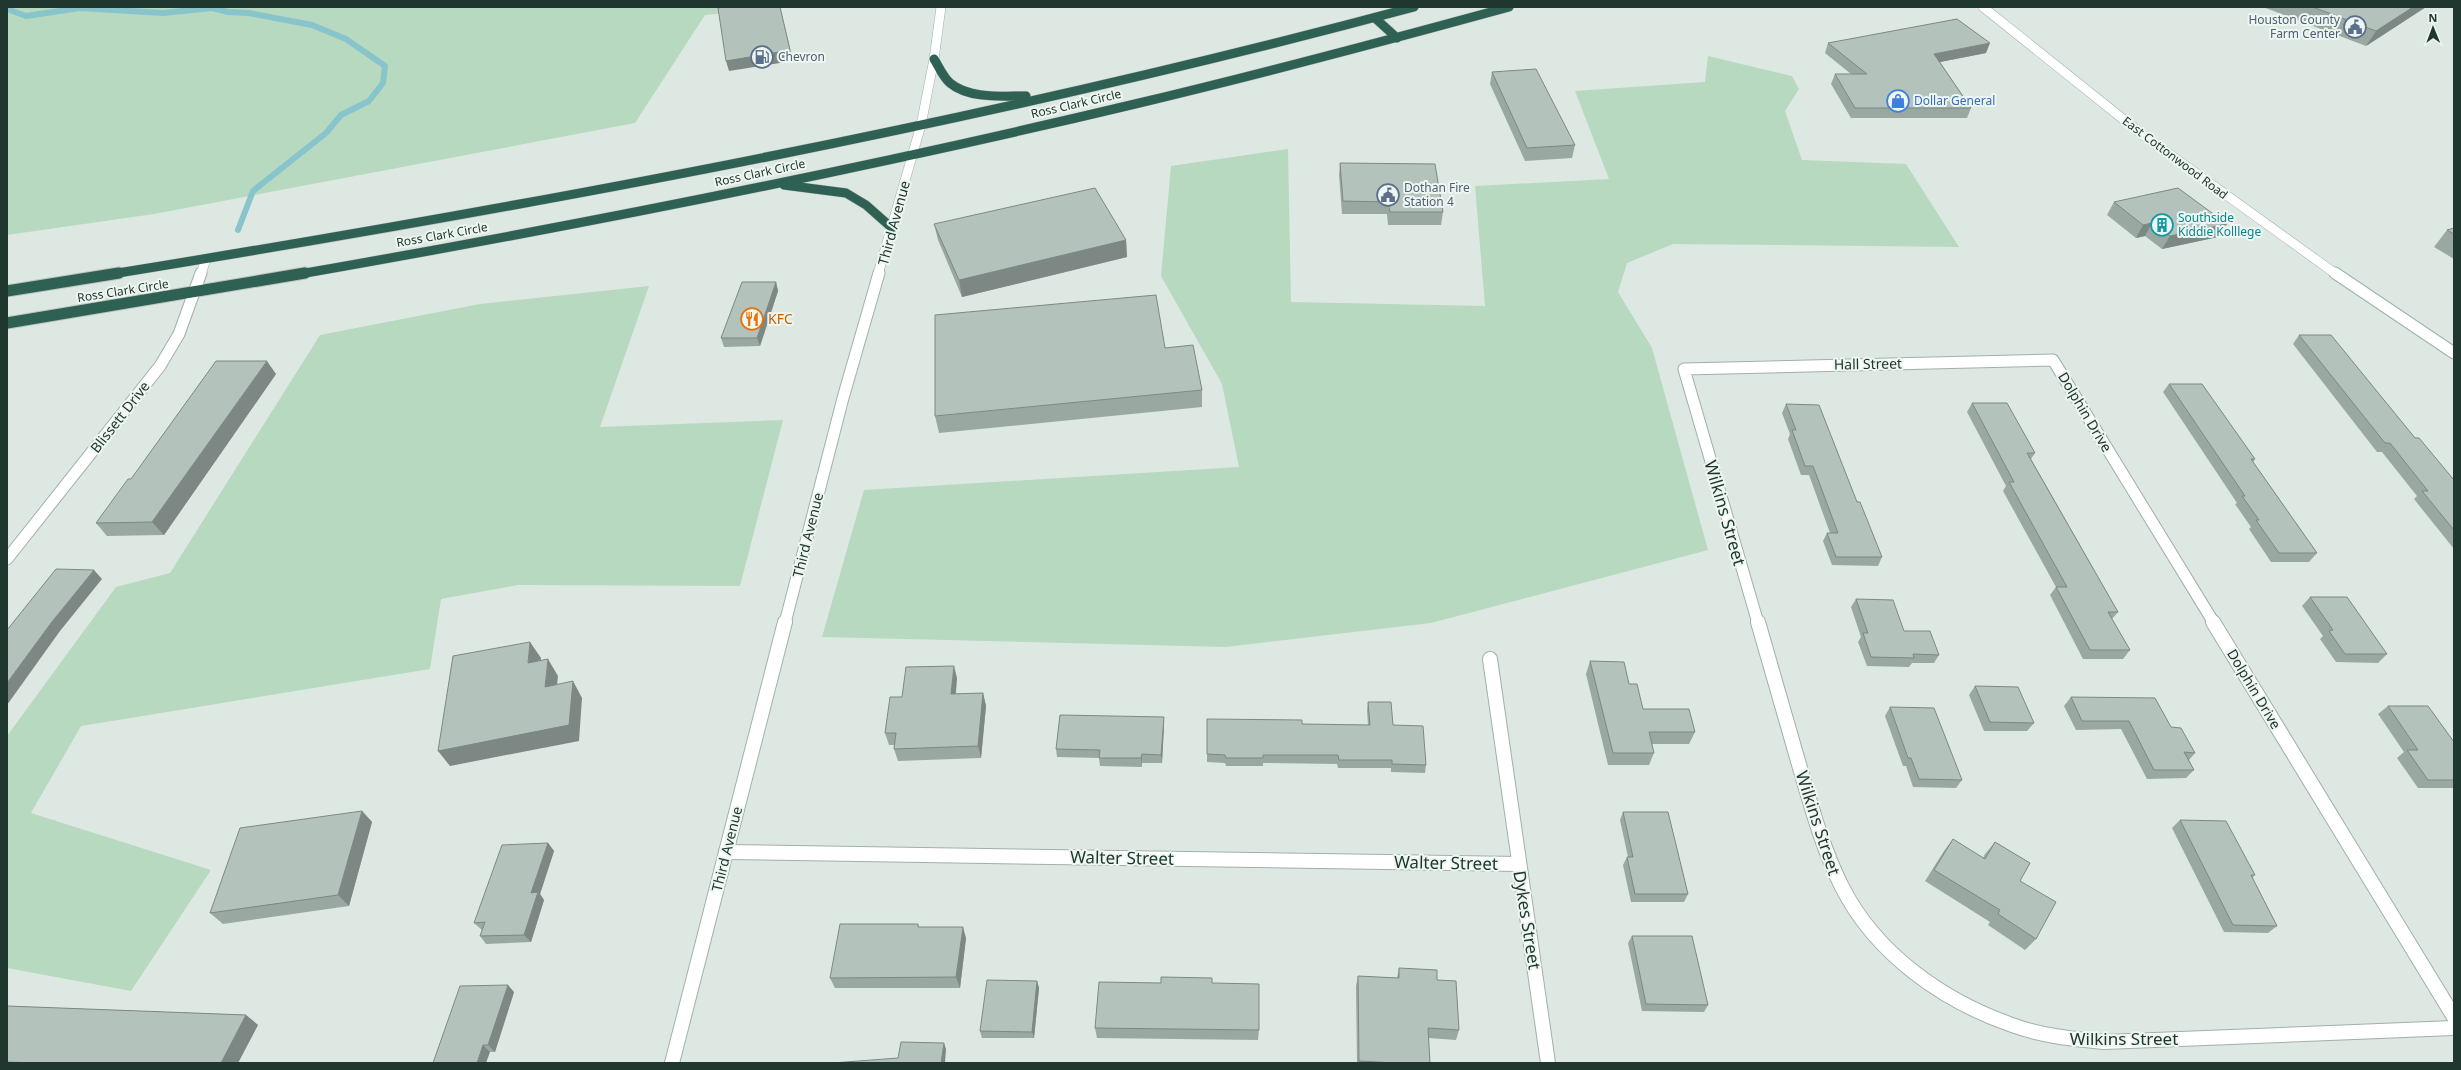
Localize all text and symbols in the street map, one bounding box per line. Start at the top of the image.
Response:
north arrow [2413,8,2453,48]
text: N [2428,10,2437,25]
place label: Houston County Farm Center [2248,11,2341,42]
public building icon: Houston County Farm Center [2342,14,2368,40]
fuel station icon: Chevron [749,44,775,70]
place label: Chevron [778,48,825,65]
street label: Ross Clark Circle [1029,85,1123,122]
shop icon: Dollar General [1885,88,1911,114]
place label: Dollar General [1914,92,1995,109]
street label: East Cottonwood Road [2119,112,2232,203]
street label: Ross Clark Circle [713,155,807,190]
street label: Third Avenue [873,178,914,267]
place label: Dothan Fire Station 4 [1404,179,1470,210]
public building icon: Dothan Fire Station 4 [1375,182,1401,208]
place label: Southside Kiddie Kolllege [2178,209,2261,240]
building icon: Southside Kiddie Kolllege [2149,212,2175,238]
street label: Ross Clark Circle [395,218,489,251]
street label: Ross Clark Circle [76,275,170,306]
restaurant icon: KFC [739,306,765,332]
place label: KFC [768,309,793,328]
street label: Hall Street [1834,353,1902,374]
street label: Dolphin Drive [2054,368,2117,455]
street label: Blissett Drive [86,377,154,456]
street label: Wilkins Street [1699,457,1752,568]
street label: Third Avenue [788,490,827,579]
street label: Dolphin Drive [2223,645,2286,732]
street label: Wilkins Street [1791,768,1846,878]
street label: Third Avenue [707,804,746,893]
street label: Walter Street [1070,845,1174,870]
street label: Walter Street [1394,850,1498,875]
street label: Dykes Street [1508,869,1547,971]
street label: Wilkins Street [2070,1027,2178,1050]

